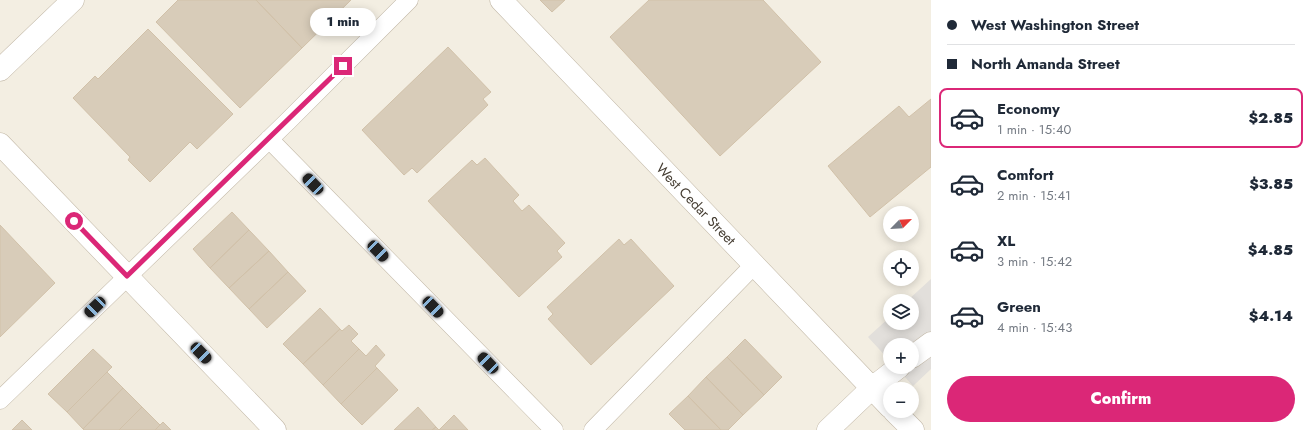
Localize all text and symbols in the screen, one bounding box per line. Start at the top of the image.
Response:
callout: 1 min [310,8,376,36]
text: 1 min [327,12,359,31]
text: West Washington Street [971,14,1139,36]
text: North Amanda Street [971,53,1120,75]
route end [334,57,352,75]
text: Economy [997,98,1060,120]
icon: car [949,100,985,136]
text: $2.85 [1249,107,1293,129]
text: 1 min · 15:40 [997,120,1071,139]
street label: West Cedar Street [652,159,741,250]
text: Comfort [997,164,1054,186]
icon: car [949,166,985,202]
car [300,171,326,197]
text: $3.85 [1249,173,1293,195]
text: 2 min · 15:41 [997,186,1071,205]
north arrow [883,206,919,242]
map controls [883,206,919,418]
route start [65,212,83,230]
text: XL [997,230,1015,252]
icon: car [949,232,985,268]
car [365,238,391,264]
text: $4.85 [1248,239,1293,261]
button: locate [883,250,919,286]
text: 3 min · 15:42 [997,252,1072,271]
car [82,294,108,320]
car [420,294,446,320]
button: layers [883,294,919,330]
text: Green [997,296,1041,318]
icon: car [949,298,985,334]
text: $4.14 [1249,305,1293,327]
text: 4 min · 15:43 [997,318,1072,337]
button: + [883,338,919,374]
car [188,340,214,366]
car [475,350,501,376]
button: Confirm [947,376,1295,422]
button: − [883,382,919,418]

